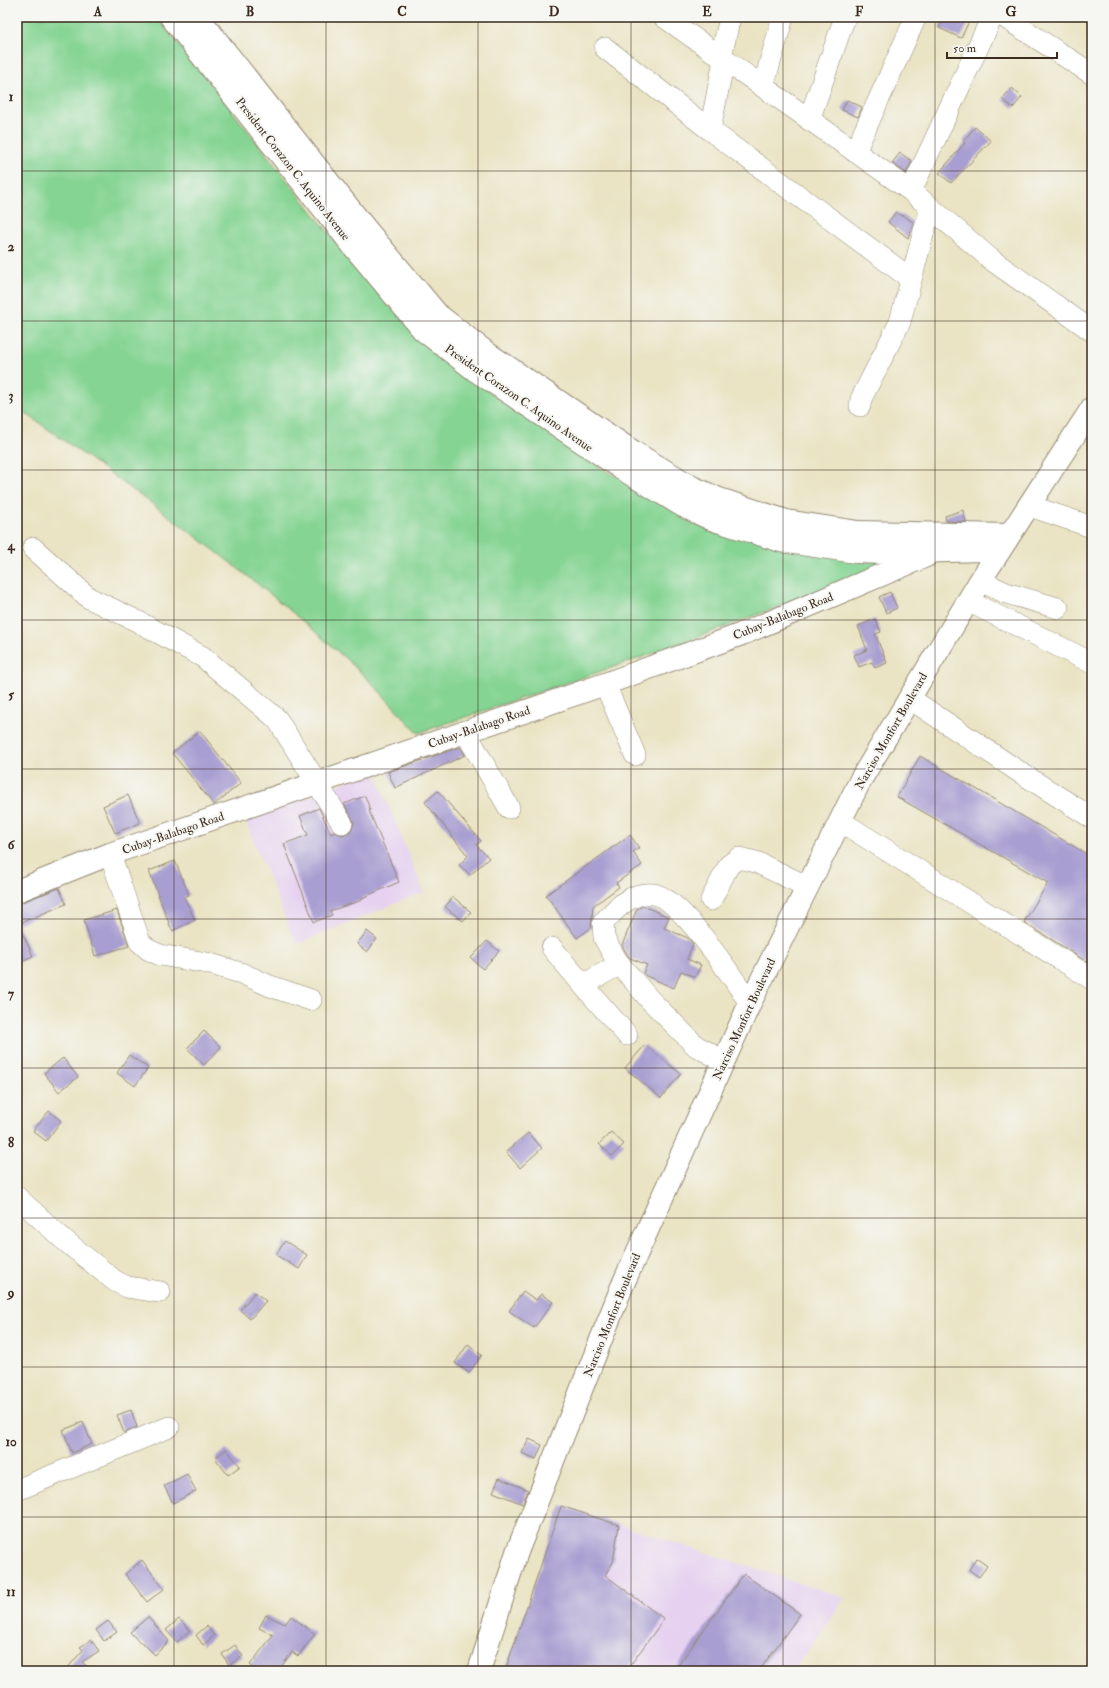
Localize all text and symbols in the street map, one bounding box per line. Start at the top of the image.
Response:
text: A [93,4,103,20]
text: B [246,4,254,20]
text: C [397,4,407,20]
text: D [549,4,560,20]
text: E [702,4,712,20]
text: F [855,4,864,20]
text: G [1006,4,1017,20]
scale bar [947,34,1057,60]
text: 50 m [953,41,977,56]
text: 1 [9,89,14,105]
street label: President Corazon C. Aquino Avenue [232,95,353,244]
text: 2 [8,239,15,255]
street label: President Corazon C. Aquino Avenue [442,341,596,455]
text: 3 [9,388,14,404]
text: 4 [6,538,15,554]
street label: Cubay-Balabago Road [731,589,836,643]
street label: Narciso Monfort Boulevard [852,670,931,792]
text: 5 [8,687,14,703]
street label: Cubay-Balabago Road [426,703,532,752]
street label: Cubay-Balabago Road [120,809,226,858]
text: 6 [8,837,16,853]
street label: Narciso Monfort Boulevard [710,956,779,1082]
text: 7 [8,986,15,1002]
text: 8 [8,1135,14,1151]
street label: Narciso Monfort Boulevard [581,1251,644,1379]
text: 9 [6,1285,15,1301]
text: 10 [5,1434,17,1450]
text: 11 [6,1584,16,1600]

